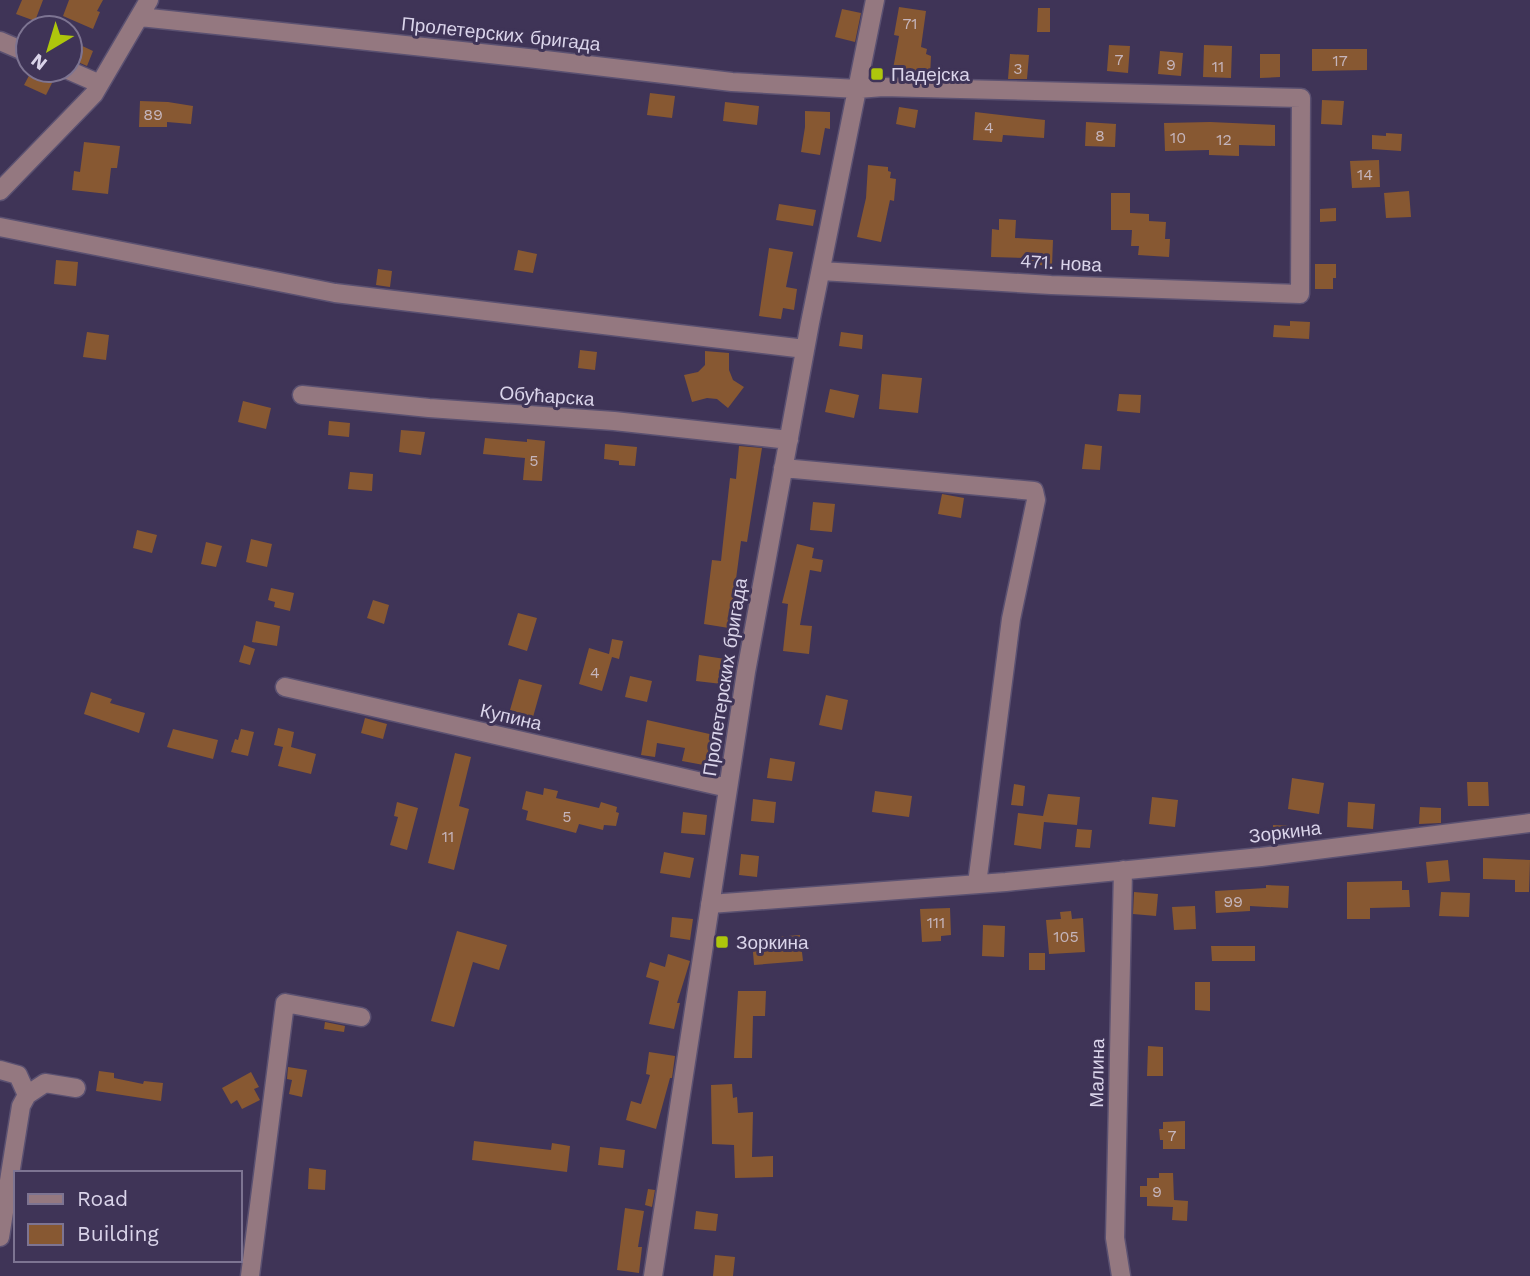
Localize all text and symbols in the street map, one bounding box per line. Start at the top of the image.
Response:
street label: Пролетерских бригада [400,12,602,56]
north arrow [14,14,84,84]
house number: 71 [902,14,918,33]
text: N [26,49,51,75]
house number: 7 [1115,50,1124,69]
house number: 17 [1332,51,1348,70]
house number: 9 [1166,55,1176,74]
house number: 11 [1212,57,1224,76]
house number: 3 [1013,59,1023,78]
place label: Падејска [891,63,970,86]
marker: Падејска [869,66,885,82]
house number: 89 [143,105,163,124]
house number: 4 [984,118,994,137]
house number: 8 [1095,126,1105,145]
house number: 10 [1170,128,1186,147]
house number: 12 [1216,130,1232,149]
house number: 14 [1357,165,1373,184]
street label: 471. нова [1020,249,1103,277]
street label: Обућарска [499,381,596,411]
house number: 5 [529,451,539,470]
street label: Пролетерских бригада [698,576,752,778]
house number: 4 [590,663,600,682]
street label: Купина [478,699,544,735]
house number: 5 [562,807,572,826]
street label: Зоркина [1248,816,1323,848]
house number: 11 [442,827,454,846]
house number: 99 [1223,892,1243,911]
house number: 111 [927,913,945,932]
house number: 105 [1053,927,1079,946]
place label: Зоркина [736,931,809,954]
marker: Зоркина [714,934,730,950]
street label: Малина [1085,1038,1109,1108]
house number: 7 [1168,1126,1177,1145]
legend [14,1171,242,1262]
house number: 9 [1152,1182,1162,1201]
text: Road [77,1186,128,1211]
text: Building [77,1221,159,1246]

